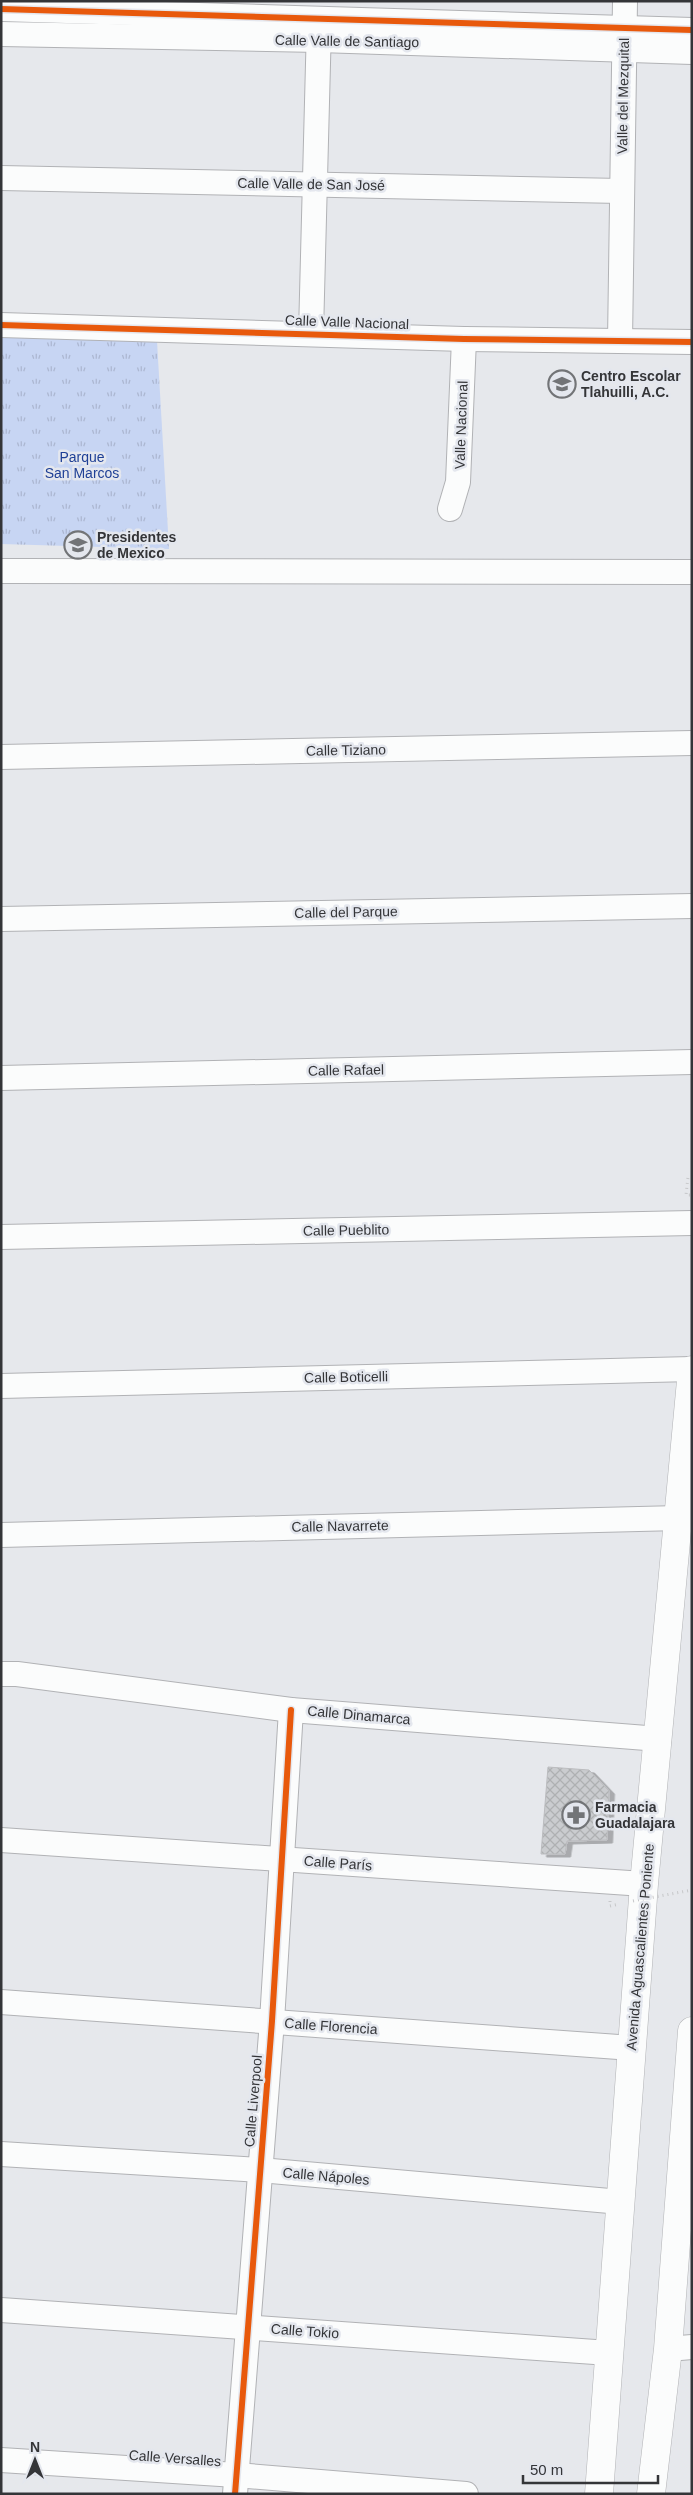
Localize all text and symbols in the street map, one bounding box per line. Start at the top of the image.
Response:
street label: Calle Valle de Santiago [275,32,420,50]
street label: Valle del Mezquital [614,38,632,154]
street label: Calle Valle de San José [237,175,385,193]
street label: Calle Valle Nacional [285,312,409,332]
place label: Centro Escolar Tlahuilli, A.C. [581,368,681,400]
school or university icon: Centro Escolar Tlahuilli, A.C. [547,369,577,399]
street label: Valle Nacional [451,381,471,469]
park label: Parque San Marcos [45,449,119,481]
place label: Presidentes de Mexico [97,529,177,561]
school or university icon: Presidentes de Mexico [63,530,93,560]
street label: Calle Tiziano [306,741,386,759]
street label: Calle del Parque [294,903,398,921]
street label: Calle Rafael [308,1061,384,1079]
street label: Calle Pueblito [303,1221,390,1239]
street label: Calle Boticelli [304,1368,388,1386]
street label: Calle Navarrete [291,1517,389,1535]
street label: Calle Dinamarca [307,1703,411,1727]
place label: Farmacia Guadalajara [595,1799,675,1831]
pharmacy icon: Farmacia Guadalajara [561,1800,591,1830]
street label: Avenida Aguascalientes Poniente [623,1843,657,2051]
street label: Calle París [303,1853,373,1873]
street label: Calle Florencia [284,2015,378,2037]
street label: Calle Liverpool [241,2054,265,2148]
street label: Calle Nápoles [282,2164,370,2188]
street label: Calle Tokio [270,2321,340,2341]
north arrow [10,2435,60,2485]
text: N [30,2439,40,2455]
street label: Calle Versalles [128,2447,222,2469]
scale bar [523,2452,658,2484]
text: 50 m [530,2461,563,2478]

